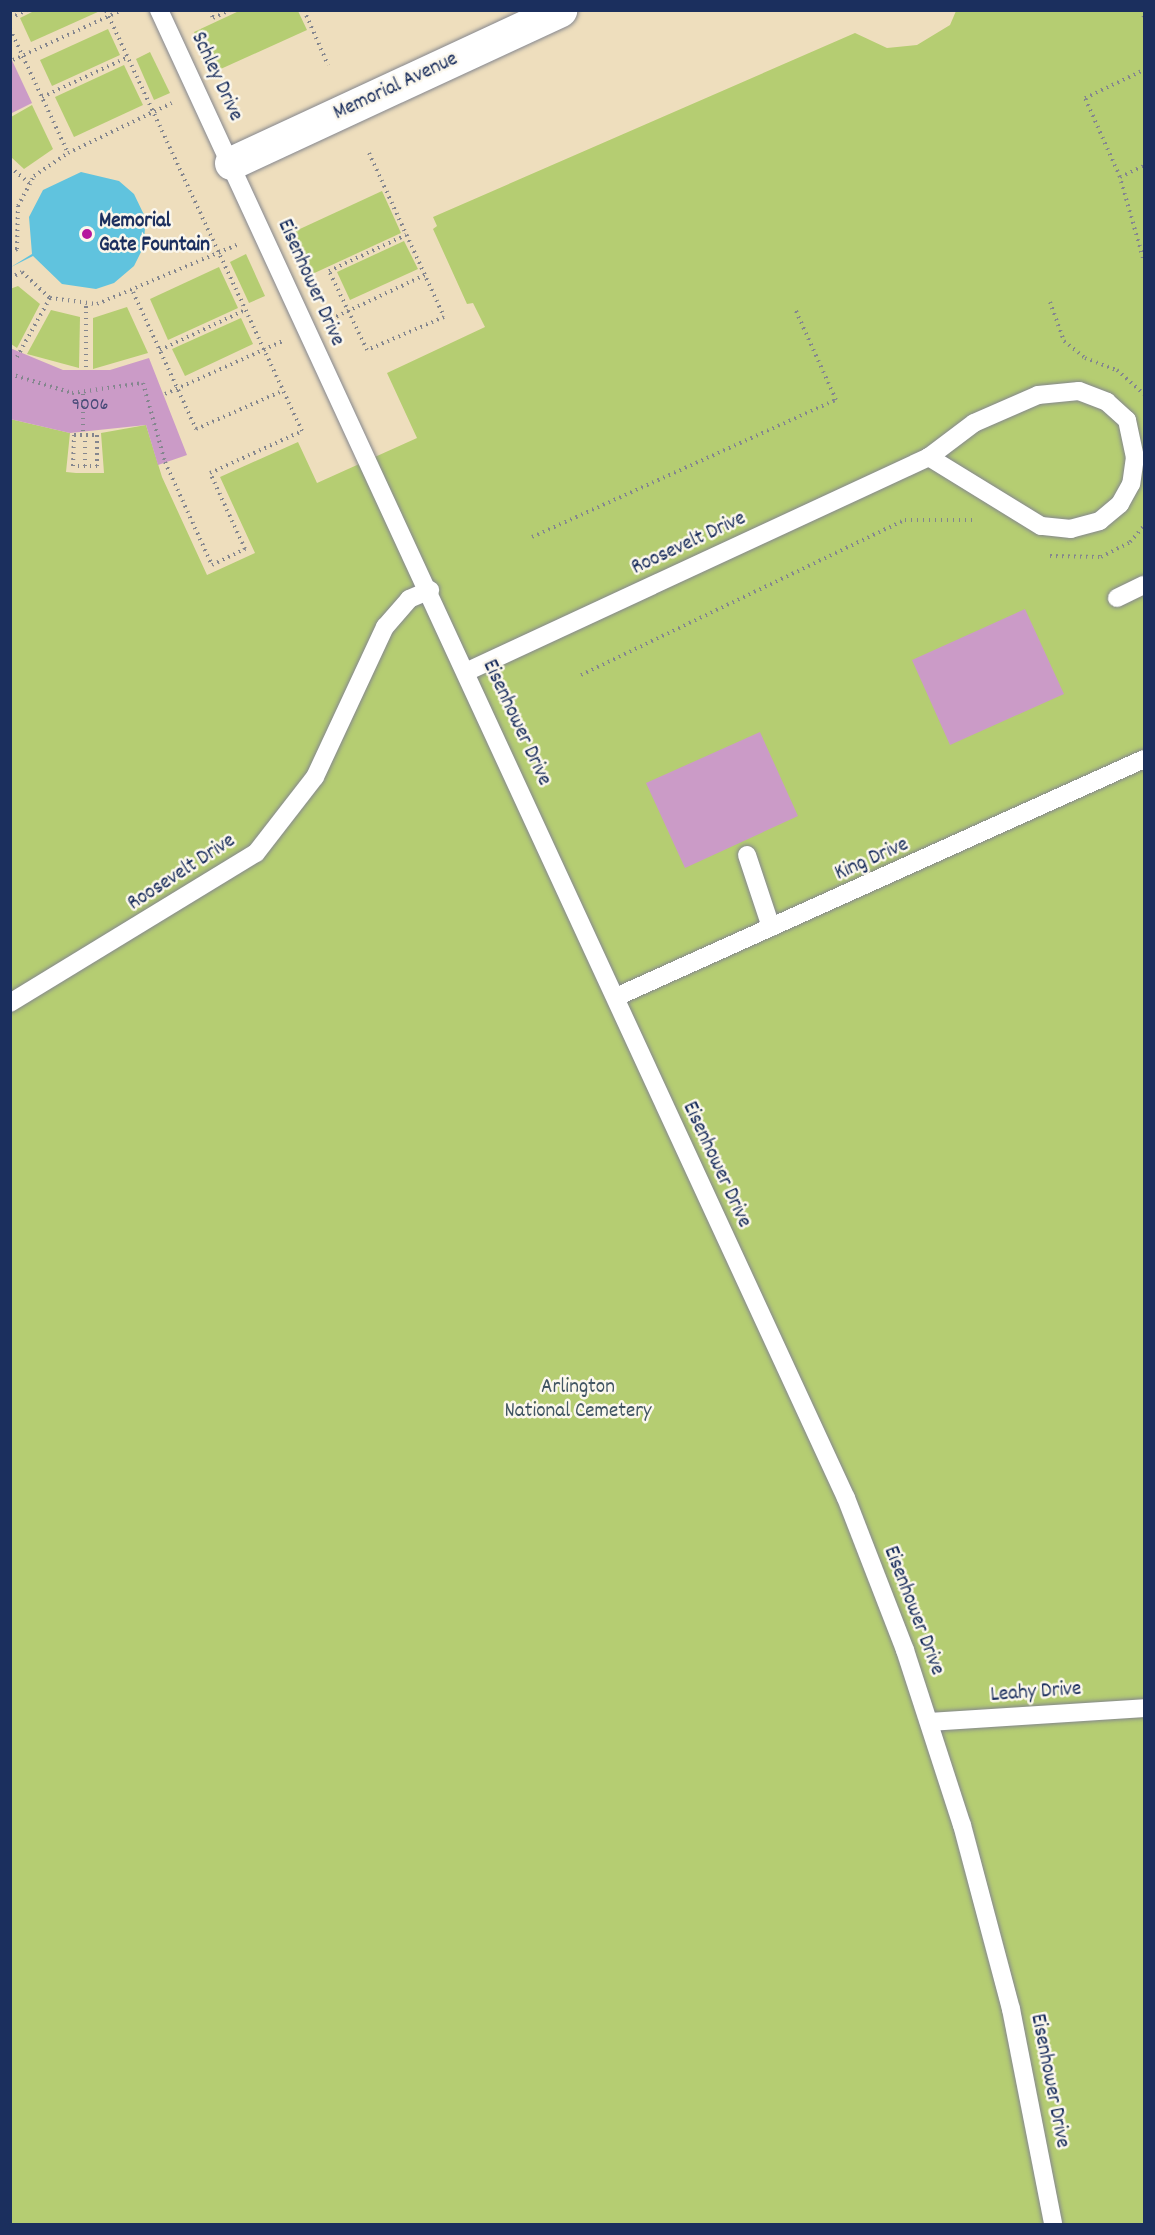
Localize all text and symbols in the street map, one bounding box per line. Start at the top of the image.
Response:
street label: Schley Drive [184,28,248,126]
street label: Memorial Avenue [330,47,462,127]
place label: Memorial Gate Fountain [99,209,210,259]
street label: Eisenhower Drive [271,216,349,350]
marker: Memorial Gate Fountain [80,227,94,241]
house number: 9006 [72,395,108,417]
street label: Roosevelt Drive [628,507,750,581]
street label: Eisenhower Drive [476,656,556,790]
street label: Roosevelt Drive [124,829,240,917]
street label: King Drive [831,833,913,887]
street label: Eisenhower Drive [676,1098,756,1232]
park label: Arlington National Cemetery [504,1375,652,1425]
street label: Eisenhower Drive [877,1543,949,1679]
street label: Leahy Drive [990,1677,1082,1709]
street label: Eisenhower Drive [1024,2012,1074,2150]

